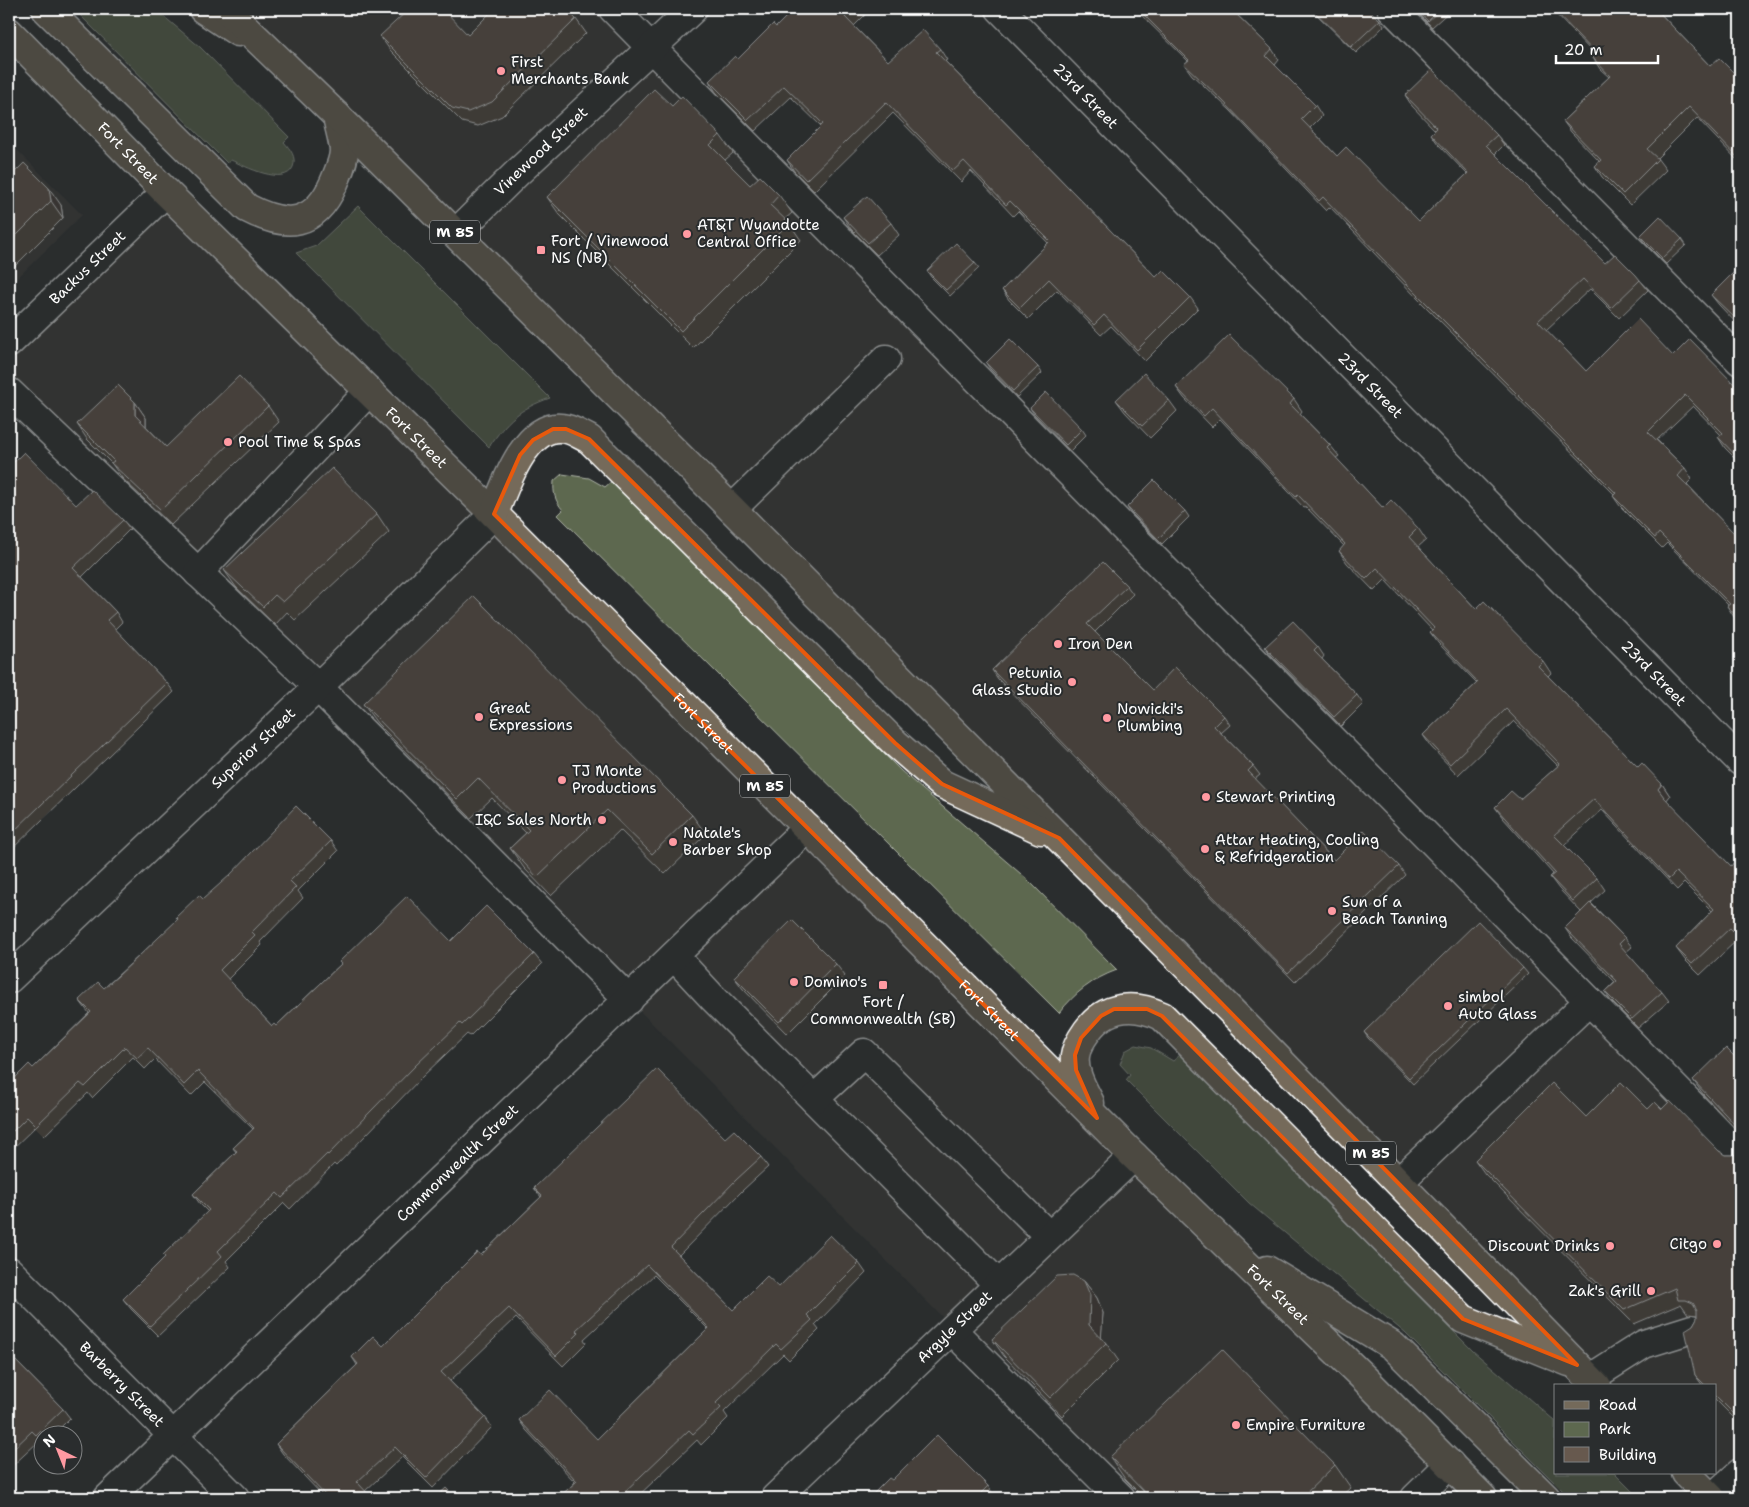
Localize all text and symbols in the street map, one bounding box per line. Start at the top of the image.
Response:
scale bar [1556,32,1659,64]
text: 20 m [1564,40,1603,60]
place label: First Merchants Bank [511,52,629,89]
street label: 23rd Street [1049,59,1123,133]
marker: First Merchants Bank [495,65,507,77]
street label: Vinewood Street [490,102,592,200]
street label: Fort Street [93,118,163,189]
place label: AT&T Wyandotte Central Office [697,215,820,252]
road number: M 85 [430,220,480,243]
street label: Backus Street [45,226,130,309]
marker: AT&T Wyandotte Central Office [681,228,693,240]
place label: Fort / Vinewood NS (NB) [551,231,669,268]
marker: Fort / Vinewood NS (NB) [535,244,547,256]
street label: 23rd Street [1333,348,1407,423]
street label: Fort Street [381,403,452,473]
place label: Pool Time & Spas [238,432,361,452]
marker: Pool Time & Spas [222,436,234,448]
place label: Iron Den [1068,634,1133,654]
street label: 23rd Street [1617,636,1691,711]
marker: Iron Den [1052,638,1064,650]
place label: Petunia Glass Studio [972,663,1063,700]
marker: Petunia Glass Studio [1066,676,1078,688]
street label: Fort Street [668,689,738,759]
place label: Great Expressions [489,698,573,735]
place label: Nowicki's Plumbing [1117,699,1184,736]
street label: Superior Street [207,703,300,793]
marker: Great Expressions [473,711,485,723]
marker: Nowicki's Plumbing [1101,712,1113,724]
place label: TJ Monte Productions [572,761,657,798]
marker: TJ Monte Productions [556,774,568,786]
road number: M 85 [740,774,790,798]
place label: Stewart Printing [1216,787,1335,807]
marker: Stewart Printing [1200,791,1212,803]
place label: I&C Sales North [475,810,592,830]
marker: I&C Sales North [596,814,608,826]
place label: Natale's Barber Shop [683,823,772,860]
place label: Attar Heating, Cooling & Refridgeration [1215,830,1379,867]
marker: Natale's Barber Shop [667,836,679,848]
marker: Attar Heating, Cooling & Refridgeration [1199,843,1211,855]
place label: Sun of a Beach Tanning [1342,892,1447,929]
marker: Sun of a Beach Tanning [1326,905,1338,917]
place label: Domino's [804,972,867,992]
street label: Fort Street [954,975,1024,1046]
marker: Domino's [788,976,800,988]
marker: Fort / Commonwealth (SB) [877,979,889,991]
place label: simbol Auto Glass [1458,987,1537,1024]
place label: Fort / Commonwealth (SB) [810,992,956,1029]
marker: simbol Auto Glass [1442,1000,1454,1012]
street label: Commonwealth Street [392,1100,523,1226]
road number: M 85 [1346,1142,1396,1164]
place label: Citgo [1670,1234,1707,1254]
place label: Discount Drinks [1488,1236,1600,1256]
marker: Citgo [1711,1238,1723,1250]
marker: Discount Drinks [1604,1240,1616,1252]
street label: Fort Street [1242,1260,1313,1329]
place label: Zak's Grill [1568,1281,1641,1301]
marker: Zak's Grill [1645,1285,1657,1297]
street label: Argyle Street [913,1286,997,1368]
street label: Barberry Street [75,1337,169,1431]
legend [1554,1384,1716,1474]
text: Road [1599,1395,1637,1415]
place label: Empire Furniture [1246,1415,1366,1435]
marker: Empire Furniture [1230,1419,1242,1431]
text: Park [1599,1419,1631,1439]
north arrow [32,1424,82,1474]
text: N [39,1430,59,1451]
text: Building [1599,1445,1656,1465]

